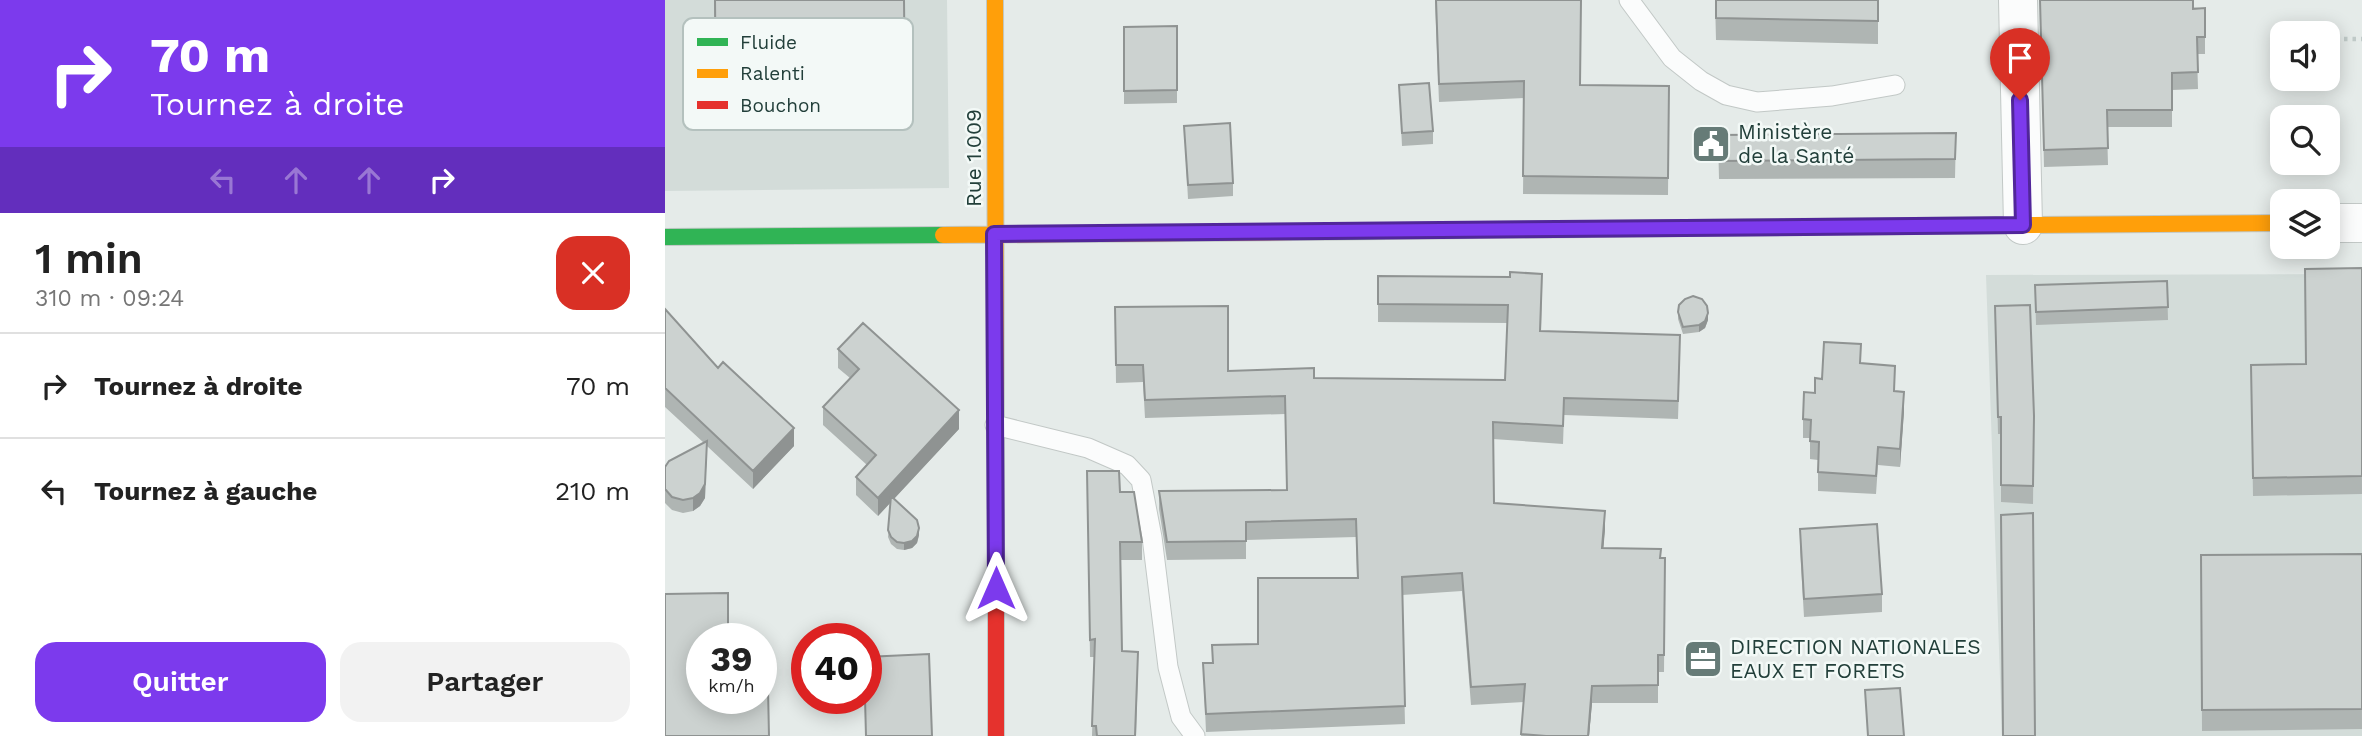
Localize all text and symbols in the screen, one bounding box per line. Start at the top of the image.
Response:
legend [683,18,913,130]
map controls [2270,21,2340,259]
button: sound [2270,21,2340,91]
text: 70 m [150,26,270,84]
icon: right [35,28,126,119]
pin [1990,28,2050,100]
text: Fluide [740,31,797,54]
icon: arrive [2001,39,2039,77]
text: Ralenti [740,62,805,85]
text: Tournez à droite [150,85,405,123]
text: Bouchon [740,94,821,117]
button: search [2270,105,2340,175]
street label: Rue 1.009 [961,109,986,207]
place label: Ministère de la Santé [1738,119,1854,168]
public building icon: Ministère de la Santé [1690,123,1732,165]
icon: left [204,161,242,199]
icon: ahead [277,161,315,199]
icon: ahead [350,161,388,199]
icon: right [423,161,461,199]
button: layers [2270,189,2340,259]
text: 1 min [35,234,143,283]
button: close [556,236,630,310]
text: 310 m · 09:24 [35,285,184,312]
icon: right [35,367,73,405]
text: Tournez à droite [94,371,303,401]
text: 70 m [566,371,630,401]
icon: left [35,472,73,510]
text: Tournez à gauche [94,476,317,506]
text: 210 m [555,476,630,506]
position arrow [959,551,1033,625]
speed limit sign: 40 [791,623,882,714]
place label: DIRECTION NATIONALES EAUX ET FORETS [1730,634,1981,683]
text: 39 [710,638,753,680]
office icon: DIRECTION NATIONALES EAUX ET FORETS [1682,638,1724,680]
button: Quitter [35,642,326,722]
button: Partager [340,642,630,722]
text: km/h [708,675,755,696]

